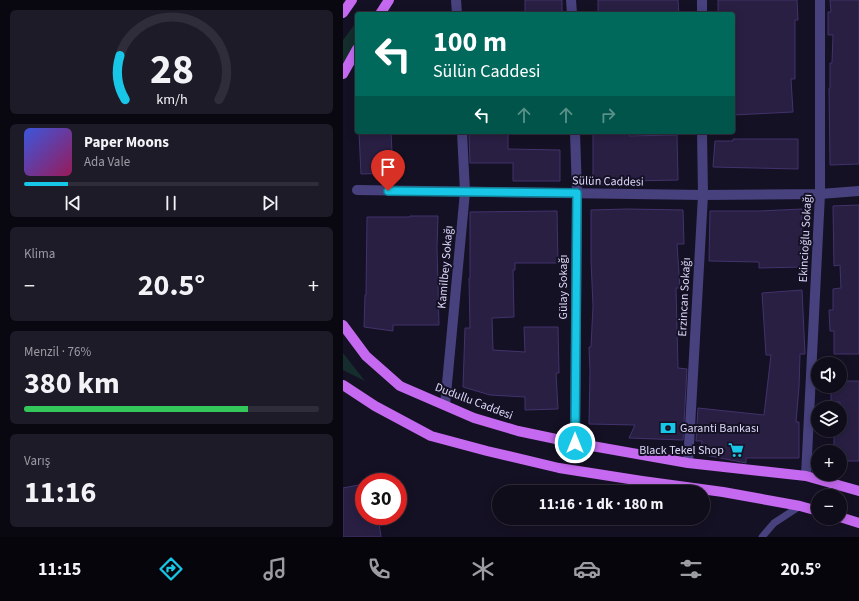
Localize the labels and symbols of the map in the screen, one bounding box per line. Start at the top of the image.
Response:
pin [371,150,405,191]
street label: Sülün Caddesi [572,172,644,191]
street label: Ekincioğlu Sokağı [795,193,816,283]
street label: Kamilbey Sokağı [433,225,458,309]
street label: Gülay Sokağı [555,255,572,319]
street label: Erzincan Sokağı [674,257,695,337]
street label: Dudullu Caddesi [432,379,515,424]
bank icon: Garanti Bankası [659,419,677,437]
place label: Garanti Bankası [680,420,759,437]
position arrow [554,422,596,464]
supermarket icon: Black Tekel Shop [727,441,745,459]
place label: Black Tekel Shop [639,442,724,459]
speed limit sign: 30 [355,473,407,525]

